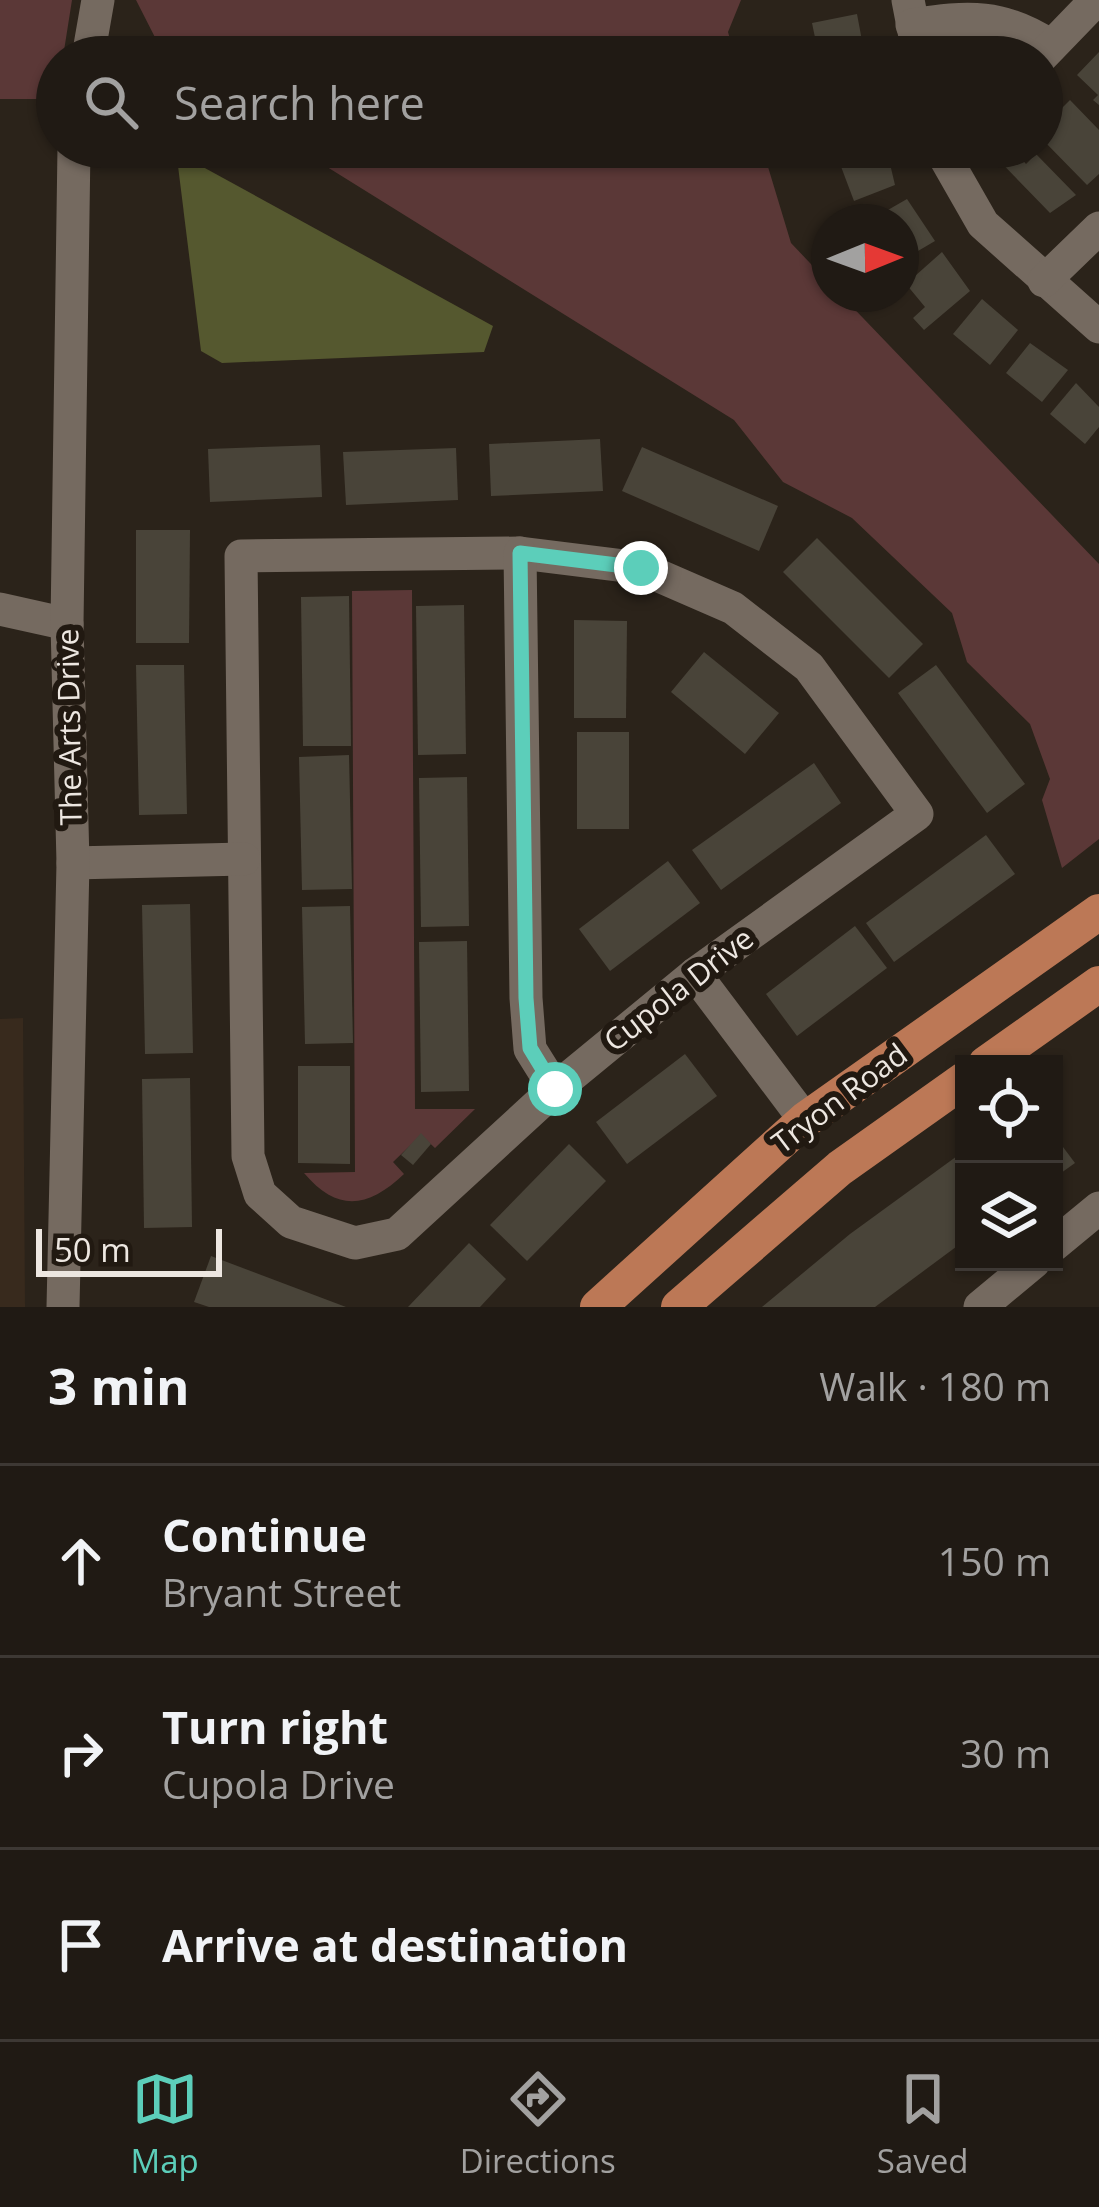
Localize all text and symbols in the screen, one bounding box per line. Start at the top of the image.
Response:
search box [36,36,1063,168]
icon: search [78,69,144,135]
text: Search here [174,72,425,133]
north arrow [811,204,919,312]
route end [614,541,668,595]
street label: The Arts Drive [46,628,91,826]
street label: Cupola Drive [595,918,761,1060]
street label: Tryon Road [763,1033,915,1162]
map controls [955,1055,1063,1271]
button: locate [955,1055,1063,1163]
route start [528,1062,582,1116]
button: layers [955,1163,1063,1271]
scale bar [36,1223,222,1276]
text: 50 m [54,1227,131,1272]
text: 3 min [48,1350,190,1420]
text: Walk · 180 m [819,1359,1051,1412]
text: Continue [162,1504,367,1565]
icon: ahead [48,1528,114,1594]
text: 150 m [938,1534,1051,1587]
text: Bryant Street [162,1565,401,1618]
text: Turn right [162,1696,388,1757]
icon: right [48,1720,114,1786]
text: 30 m [960,1726,1051,1779]
text: Cupola Drive [162,1757,395,1810]
icon: arrive [48,1912,114,1978]
text: Arrive at destination [162,1914,628,1975]
tab: Map [131,2066,199,2183]
tab: Directions [460,2066,616,2183]
tab: Saved [877,2066,968,2183]

